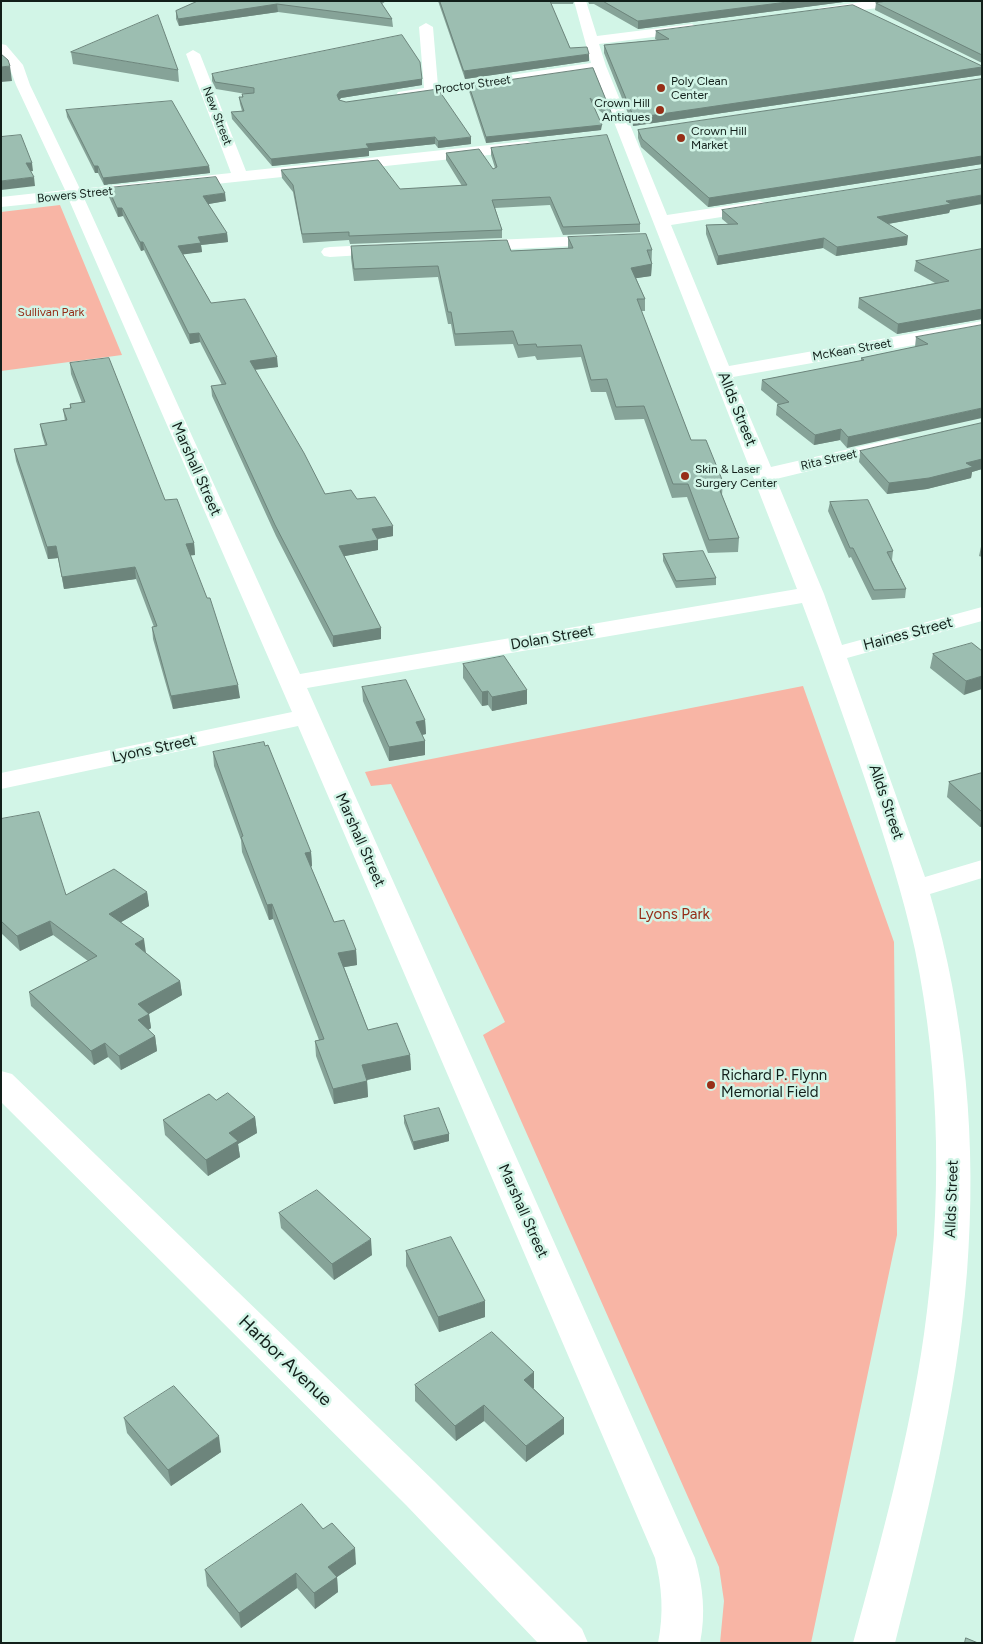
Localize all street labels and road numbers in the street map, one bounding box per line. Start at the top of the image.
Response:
street label: Proctor Street [434,73,512,97]
street label: New Street [199,85,235,147]
street label: Bowers Street [36,184,114,206]
street label: McKean Street [811,336,893,364]
street label: Allds Street [714,369,760,449]
street label: Marshall Street [167,419,225,519]
street label: Rita Street [799,447,859,473]
street label: Haines Street [861,613,955,655]
street label: Dolan Street [509,622,595,654]
street label: Lyons Street [110,731,198,767]
street label: Allds Street [865,762,907,842]
street label: Marshall Street [331,790,389,890]
street label: Allds Street [942,1160,962,1238]
street label: Marshall Street [494,1161,552,1261]
street label: Harbor Avenue [234,1311,336,1411]

